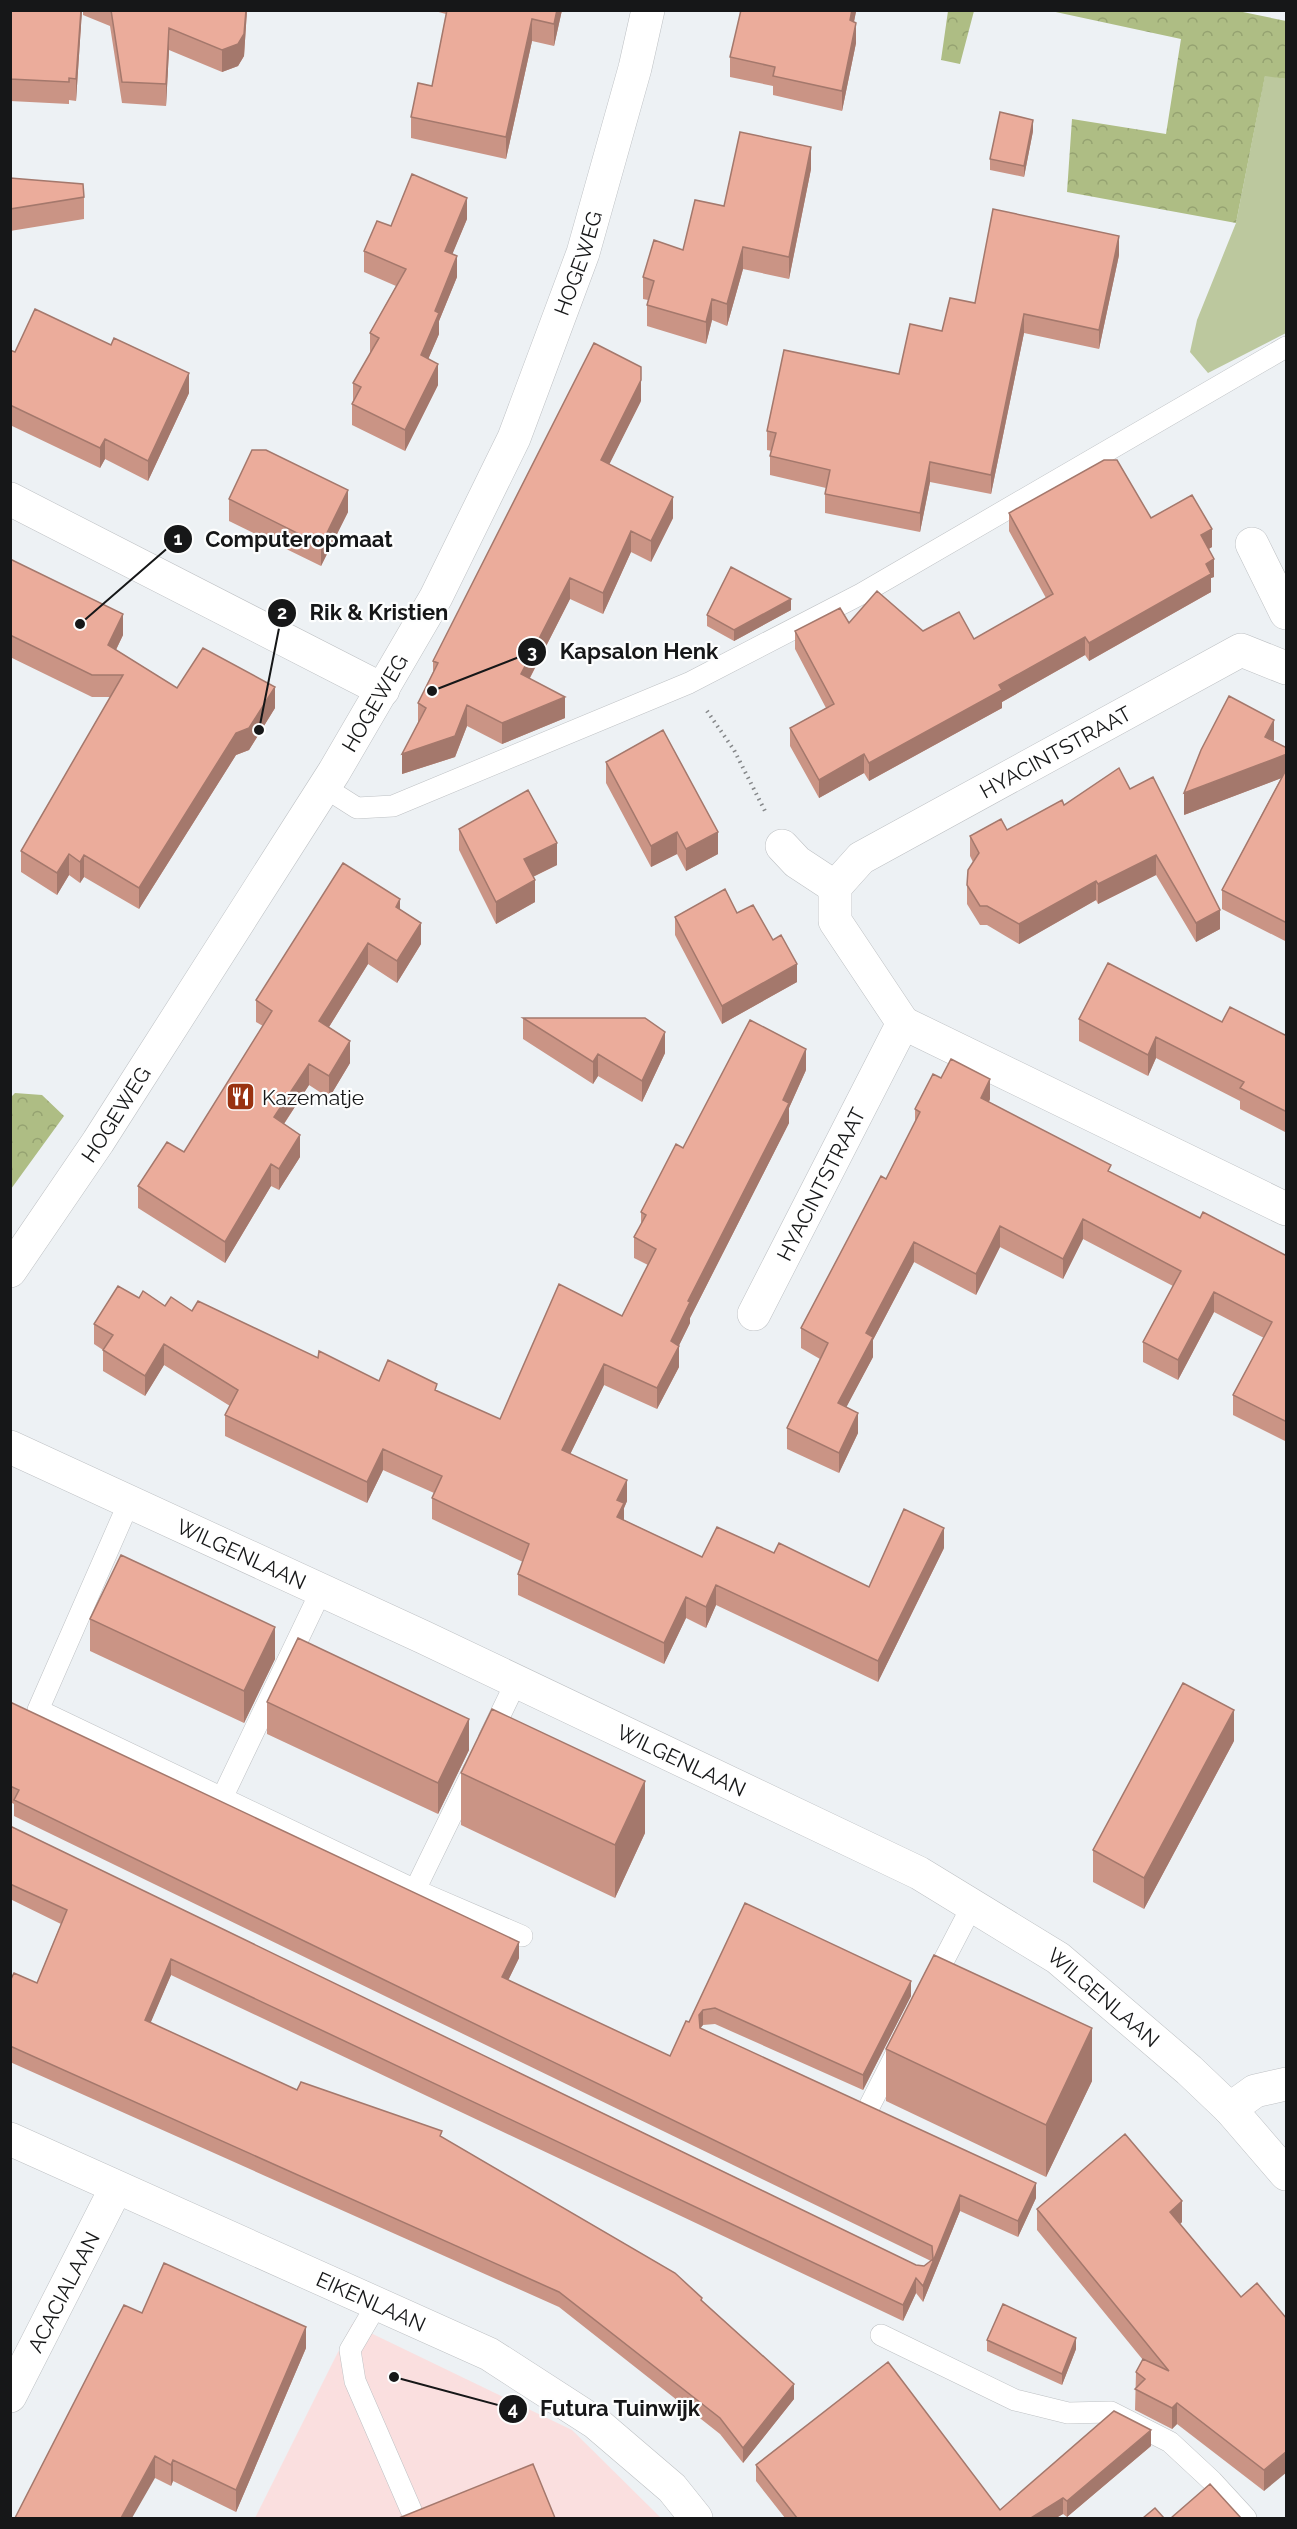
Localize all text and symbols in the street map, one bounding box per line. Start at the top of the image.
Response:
street label: HOGEWEG [548,208,607,319]
callout: Computeropmaat [163,519,405,559]
text: Computeropmaat [205,526,393,552]
text: 1 [174,528,183,549]
callout: Rik & Kristien [267,593,460,633]
text: Rik & Kristien [310,599,448,625]
text: 2 [277,602,287,623]
callout: Kapsalon Henk [517,632,730,672]
text: Kapsalon Henk [560,638,719,664]
text: 3 [527,641,537,662]
street label: HOGEWEG [336,650,412,756]
street label: HYACINTSTRAAT [975,700,1136,803]
street label: HOGEWEG [76,1062,155,1167]
restaurant icon: Kazematje [225,1081,257,1113]
place label: Kazematje [262,1085,364,1110]
street label: HYACINTSTRAAT [771,1103,870,1265]
street label: WILGENLAAN [173,1513,310,1594]
street label: WILGENLAAN [613,1719,750,1801]
street label: WILGENLAAN [1043,1942,1165,2052]
street label: ACACIALAAN [22,2227,104,2356]
street label: EIKENLAAN [313,2266,430,2337]
callout: Futura Tuinwijk [498,2389,713,2429]
text: Futura Tuinwijk [540,2395,701,2421]
text: 4 [508,2398,518,2419]

